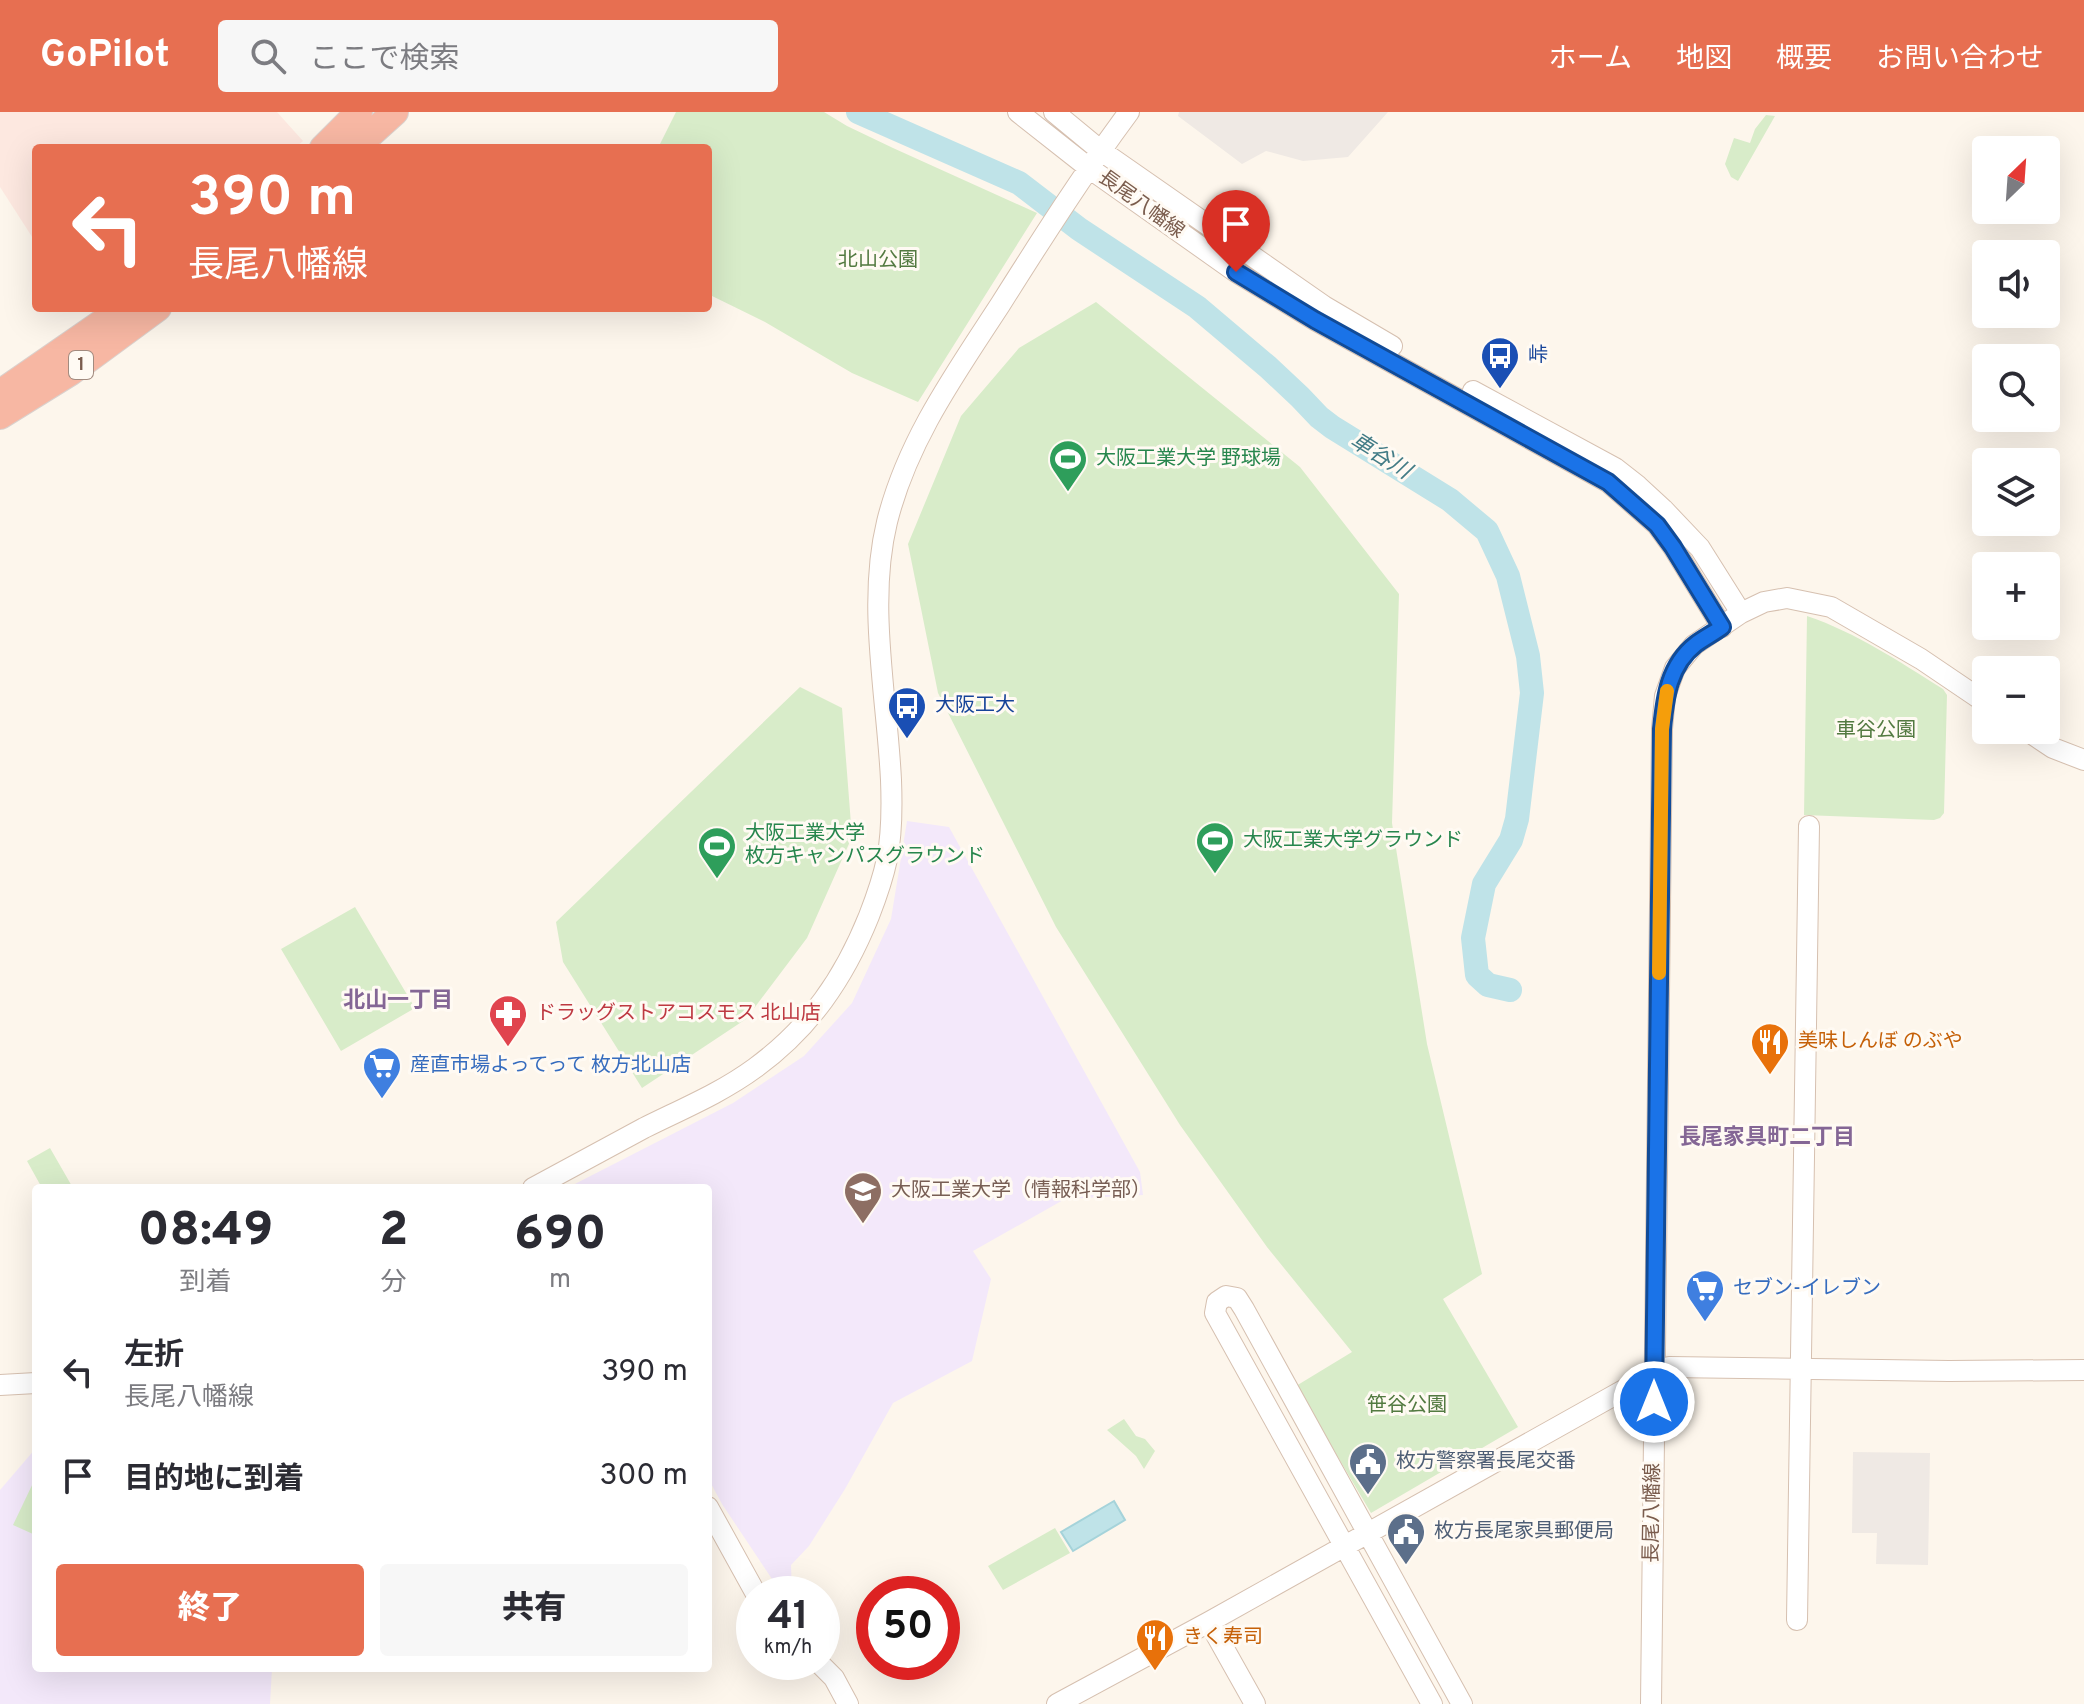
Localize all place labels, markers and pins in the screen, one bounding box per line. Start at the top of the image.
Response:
pin [1202,190,1270,272]
bus stop icon: 峠 [1479,335,1521,390]
place label: 峠 [1528,343,1548,369]
sports icon: 大阪工業大学 野球場 [1047,438,1089,493]
place label: 大阪工業大学 野球場 [1096,446,1281,472]
bus stop icon: 大阪工大 [886,685,928,740]
place label: 大阪工大 [935,693,1015,719]
sports icon: 大阪工業大学グラウンド [1194,820,1236,875]
place label: 大阪工業大学 枚方キャンパスグラウンド [745,821,985,870]
sports icon: 大阪工業大学 枚方キャンパスグラウンド [696,825,738,880]
place label: 大阪工業大学グラウンド [1243,828,1463,854]
pharmacy icon: ドラッグストアコスモス 北山店 [487,993,529,1048]
place label: ドラッグストアコスモス 北山店 [536,1001,821,1027]
restaurant icon: 美味しんぼ のぶや [1749,1021,1791,1076]
place label: 美味しんぼ のぶや [1798,1029,1963,1055]
supermarket icon: 産直市場よってって 枚方北山店 [361,1045,403,1100]
place label: 産直市場よってって 枚方北山店 [410,1053,691,1079]
school or university icon: 大阪工業大学（情報科学部） [842,1170,884,1225]
place label: 大阪工業大学（情報科学部） [891,1178,1151,1204]
supermarket icon: セブン-イレブン [1684,1268,1726,1323]
place label: セブン-イレブン [1733,1276,1881,1302]
public building icon: 枚方警察署長尾交番 [1347,1441,1389,1496]
place label: 枚方警察署長尾交番 [1396,1449,1576,1475]
public building icon: 枚方長尾家具郵便局 [1385,1511,1427,1566]
place label: 枚方長尾家具郵便局 [1434,1519,1614,1545]
restaurant icon: きく寿司 [1134,1617,1176,1672]
place label: きく寿司 [1183,1625,1263,1651]

